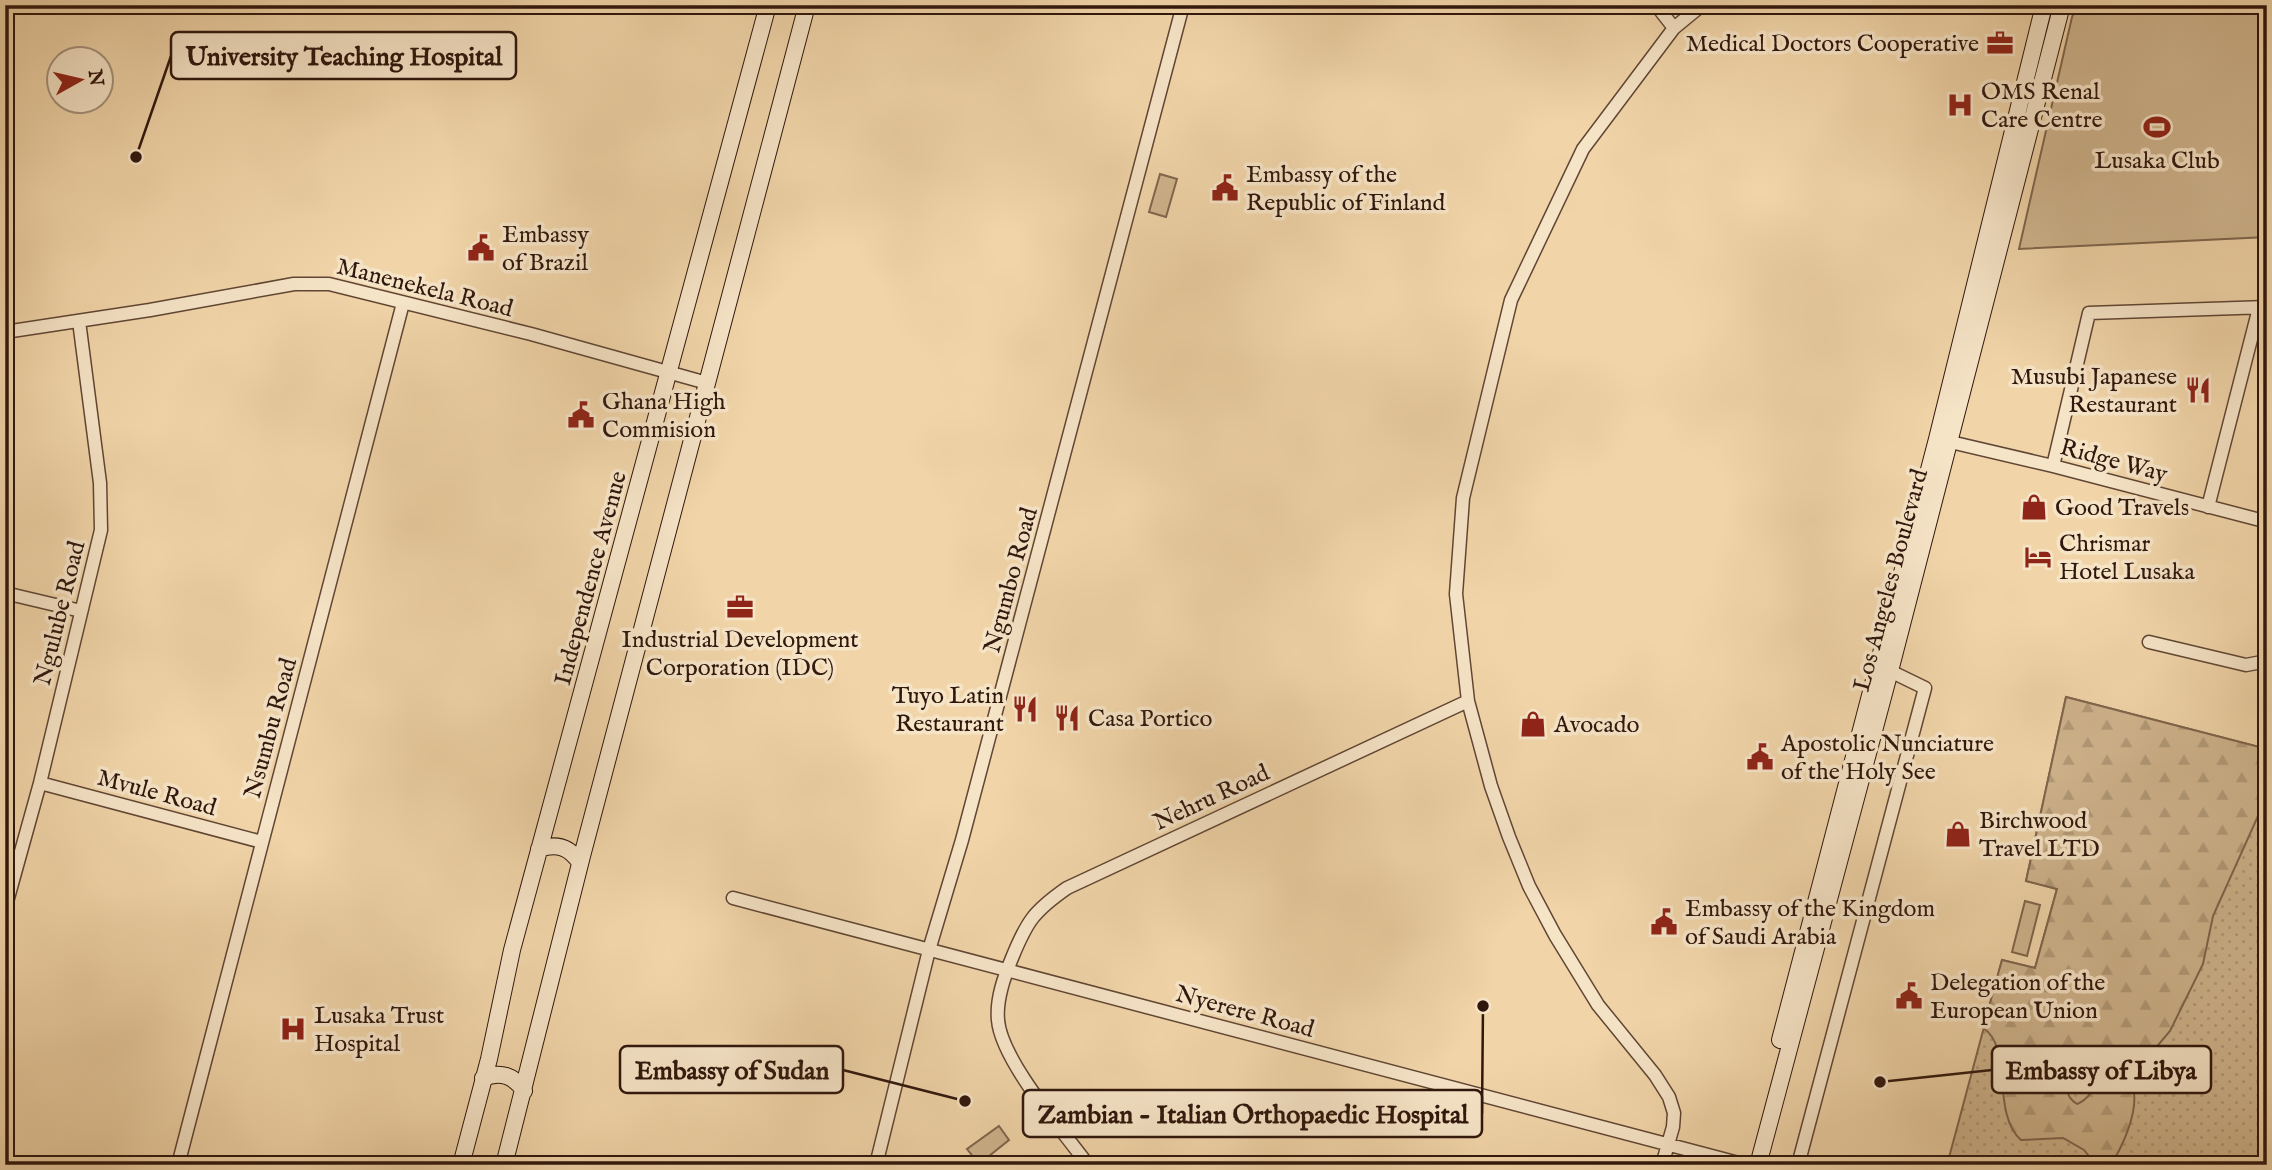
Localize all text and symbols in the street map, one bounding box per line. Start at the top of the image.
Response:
office icon: Medical Doctors Cooperative [1985,28,2015,58]
place label: Medical Doctors Cooperative [1686,29,1979,60]
callout: University Teaching Hospital [171,32,516,79]
text: University Teaching Hospital [185,41,503,74]
north arrow [46,46,116,116]
text: N [82,67,108,88]
place label: OMS Renal Care Centre [1981,77,2103,136]
hospital icon: OMS Renal Care Centre [1945,90,1975,120]
sports icon: Lusaka Club [2142,112,2172,142]
place label: Lusaka Club [2094,146,2220,177]
place label: Embassy of the Republic of Finland [1246,160,1446,219]
public building icon: Embassy of the Republic of Finland [1210,173,1240,203]
place label: Embassy of Brazil [502,220,589,279]
public building icon: Embassy of Brazil [466,233,496,263]
street label: Manenekela Road [333,252,516,325]
place label: Musubi Japanese Restaurant [2011,362,2177,421]
restaurant icon: Musubi Japanese Restaurant [2183,375,2213,405]
place label: Ghana High Commision [602,387,726,446]
public building icon: Ghana High Commision [566,400,596,430]
street label: Ridge Way [2057,432,2171,491]
street label: Los Angeles Boulevard [1847,465,1936,695]
street label: Independence Avenue [548,468,635,689]
shop icon: Good Travels [2019,492,2049,522]
place label: Good Travels [2055,493,2189,524]
street label: Ngumbo Road [977,504,1046,657]
place label: Chrismar Hotel Lusaka [2059,529,2195,588]
street label: Ngulube Road [28,538,93,689]
hotel icon: Chrismar Hotel Lusaka [2023,542,2053,572]
office icon: Industrial Development Corporation (IDC) [725,592,755,622]
place label: Industrial Development Corporation (IDC) [621,625,859,684]
street label: Nsumbu Road [238,655,305,802]
place label: Tuyo Latin Restaurant [892,681,1004,740]
restaurant icon: Tuyo Latin Restaurant [1010,694,1040,724]
restaurant icon: Casa Portico [1052,703,1082,733]
place label: Casa Portico [1088,704,1213,735]
shop icon: Avocado [1518,709,1548,739]
place label: Avocado [1553,710,1640,741]
place label: Apostolic Nunciature of the Holy See [1780,729,1994,788]
public building icon: Apostolic Nunciature of the Holy See [1745,742,1775,772]
street label: Nehru Road [1149,758,1275,839]
street label: Mvule Road [94,763,220,824]
place label: Birchwood Travel LTD [1979,806,2100,865]
shop icon: Birchwood Travel LTD [1943,819,1973,849]
place label: Embassy of the Kingdom of Saudi Arabia [1685,894,1935,953]
public building icon: Embassy of the Kingdom of Saudi Arabia [1649,907,1679,937]
place label: Delegation of the European Union [1930,968,2105,1027]
street label: Nyerere Road [1172,979,1317,1046]
public building icon: Delegation of the European Union [1894,981,1924,1011]
place label: Lusaka Trust Hospital [314,1001,444,1060]
hospital icon: Lusaka Trust Hospital [278,1014,308,1044]
callout: Embassy of Sudan [620,1046,843,1093]
callout: Embassy of Libya [1992,1046,2211,1093]
text: Embassy of Sudan [635,1055,829,1088]
text: Embassy of Libya [2005,1055,2198,1088]
callout: Zambian - Italian Orthopaedic Hospital [1023,1090,1482,1137]
text: Zambian - Italian Orthopaedic Hospital [1038,1099,1469,1132]

